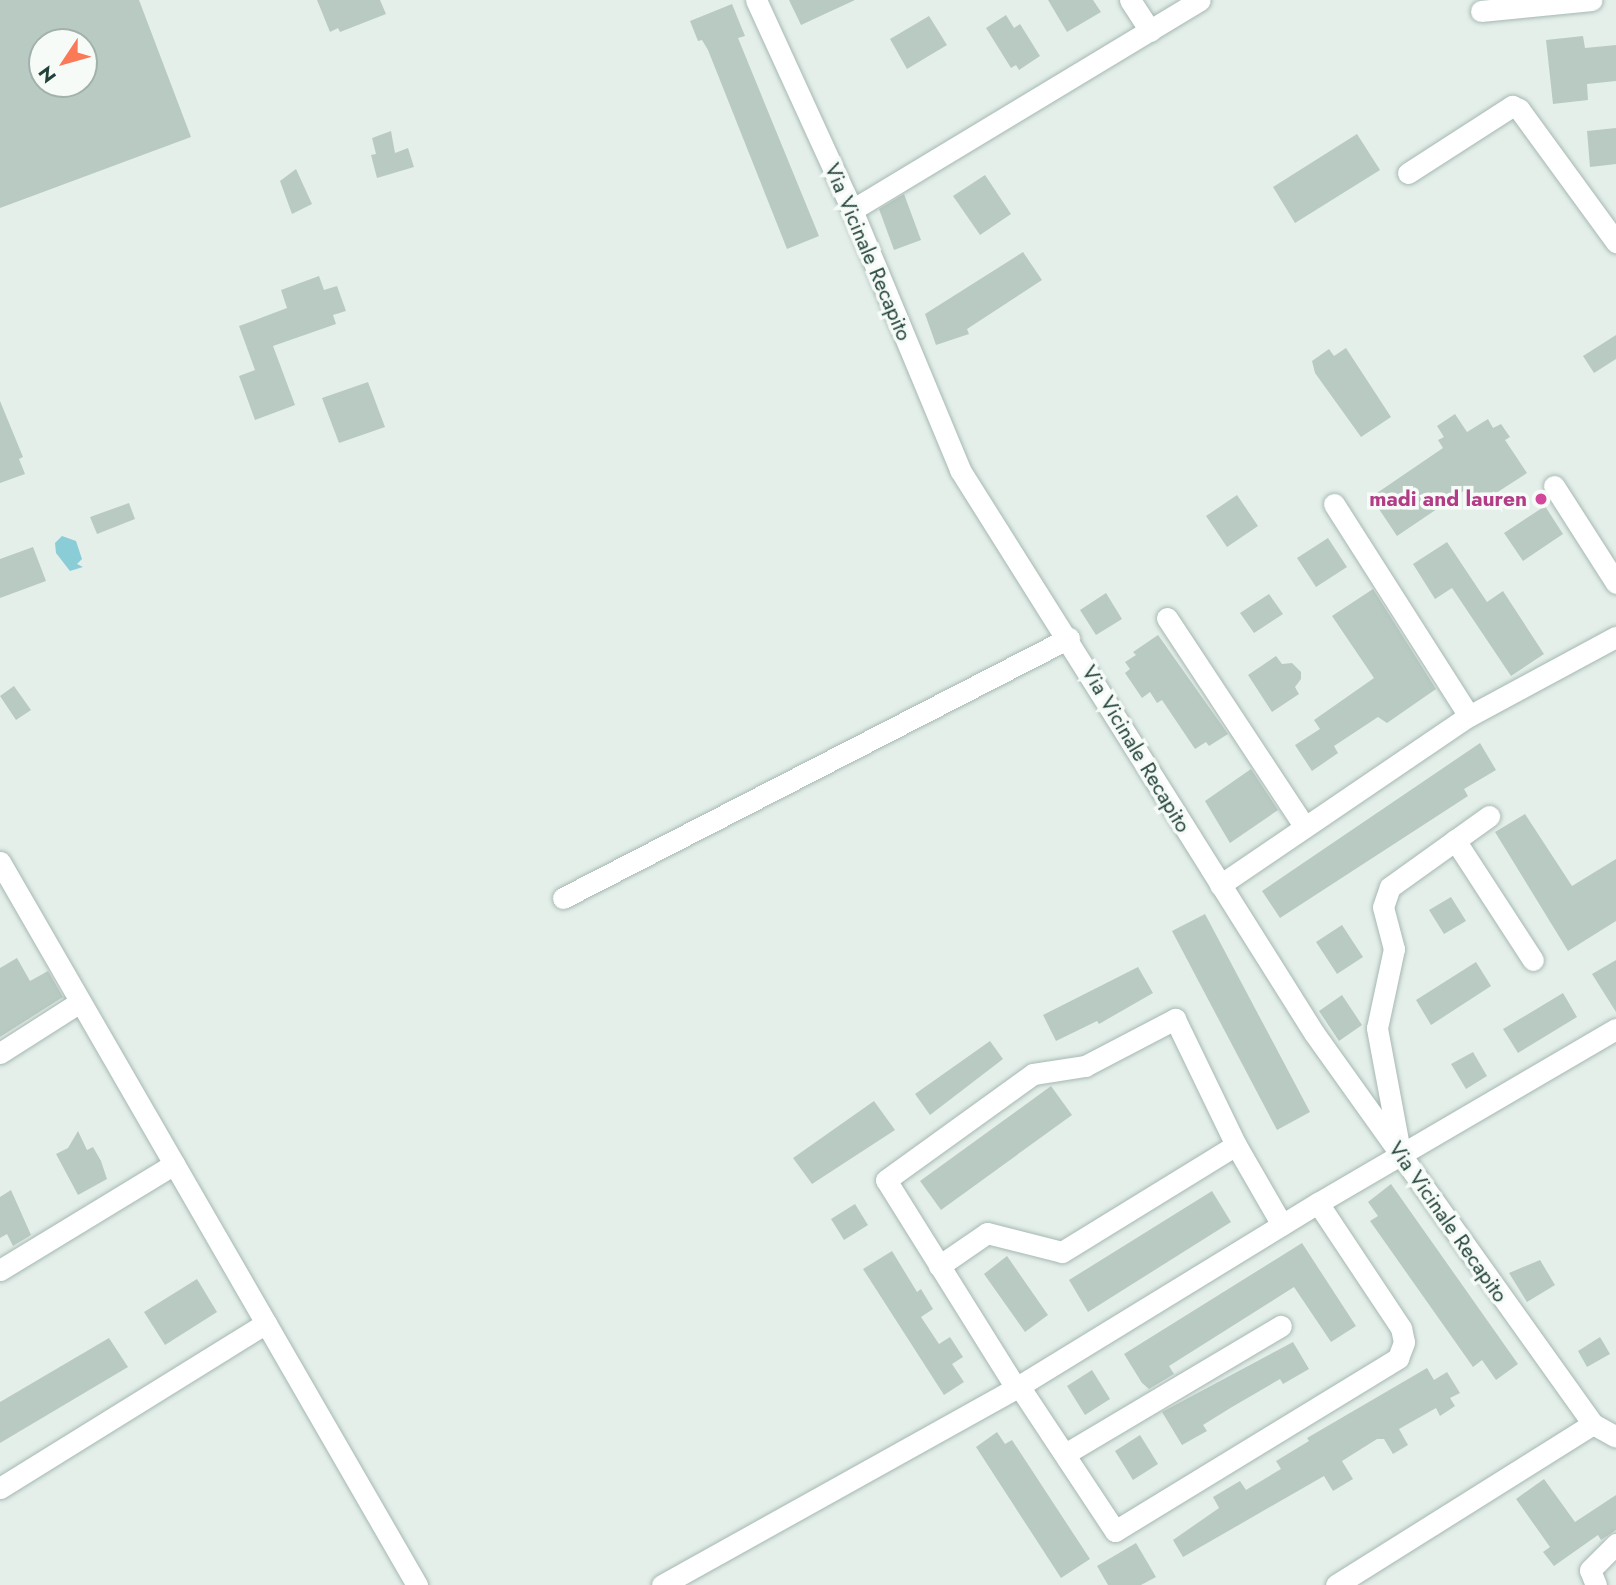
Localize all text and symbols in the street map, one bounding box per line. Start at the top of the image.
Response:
north arrow [28,28,98,98]
text: N [32,60,63,89]
street label: Via Vicinale Recapito [819,160,917,344]
place label: madi and lauren [1369,486,1527,512]
marker: madi and lauren [1533,491,1549,507]
street label: Via Vicinale Recapito [1076,661,1196,837]
street label: Via Vicinale Recapito [1383,1137,1513,1307]

